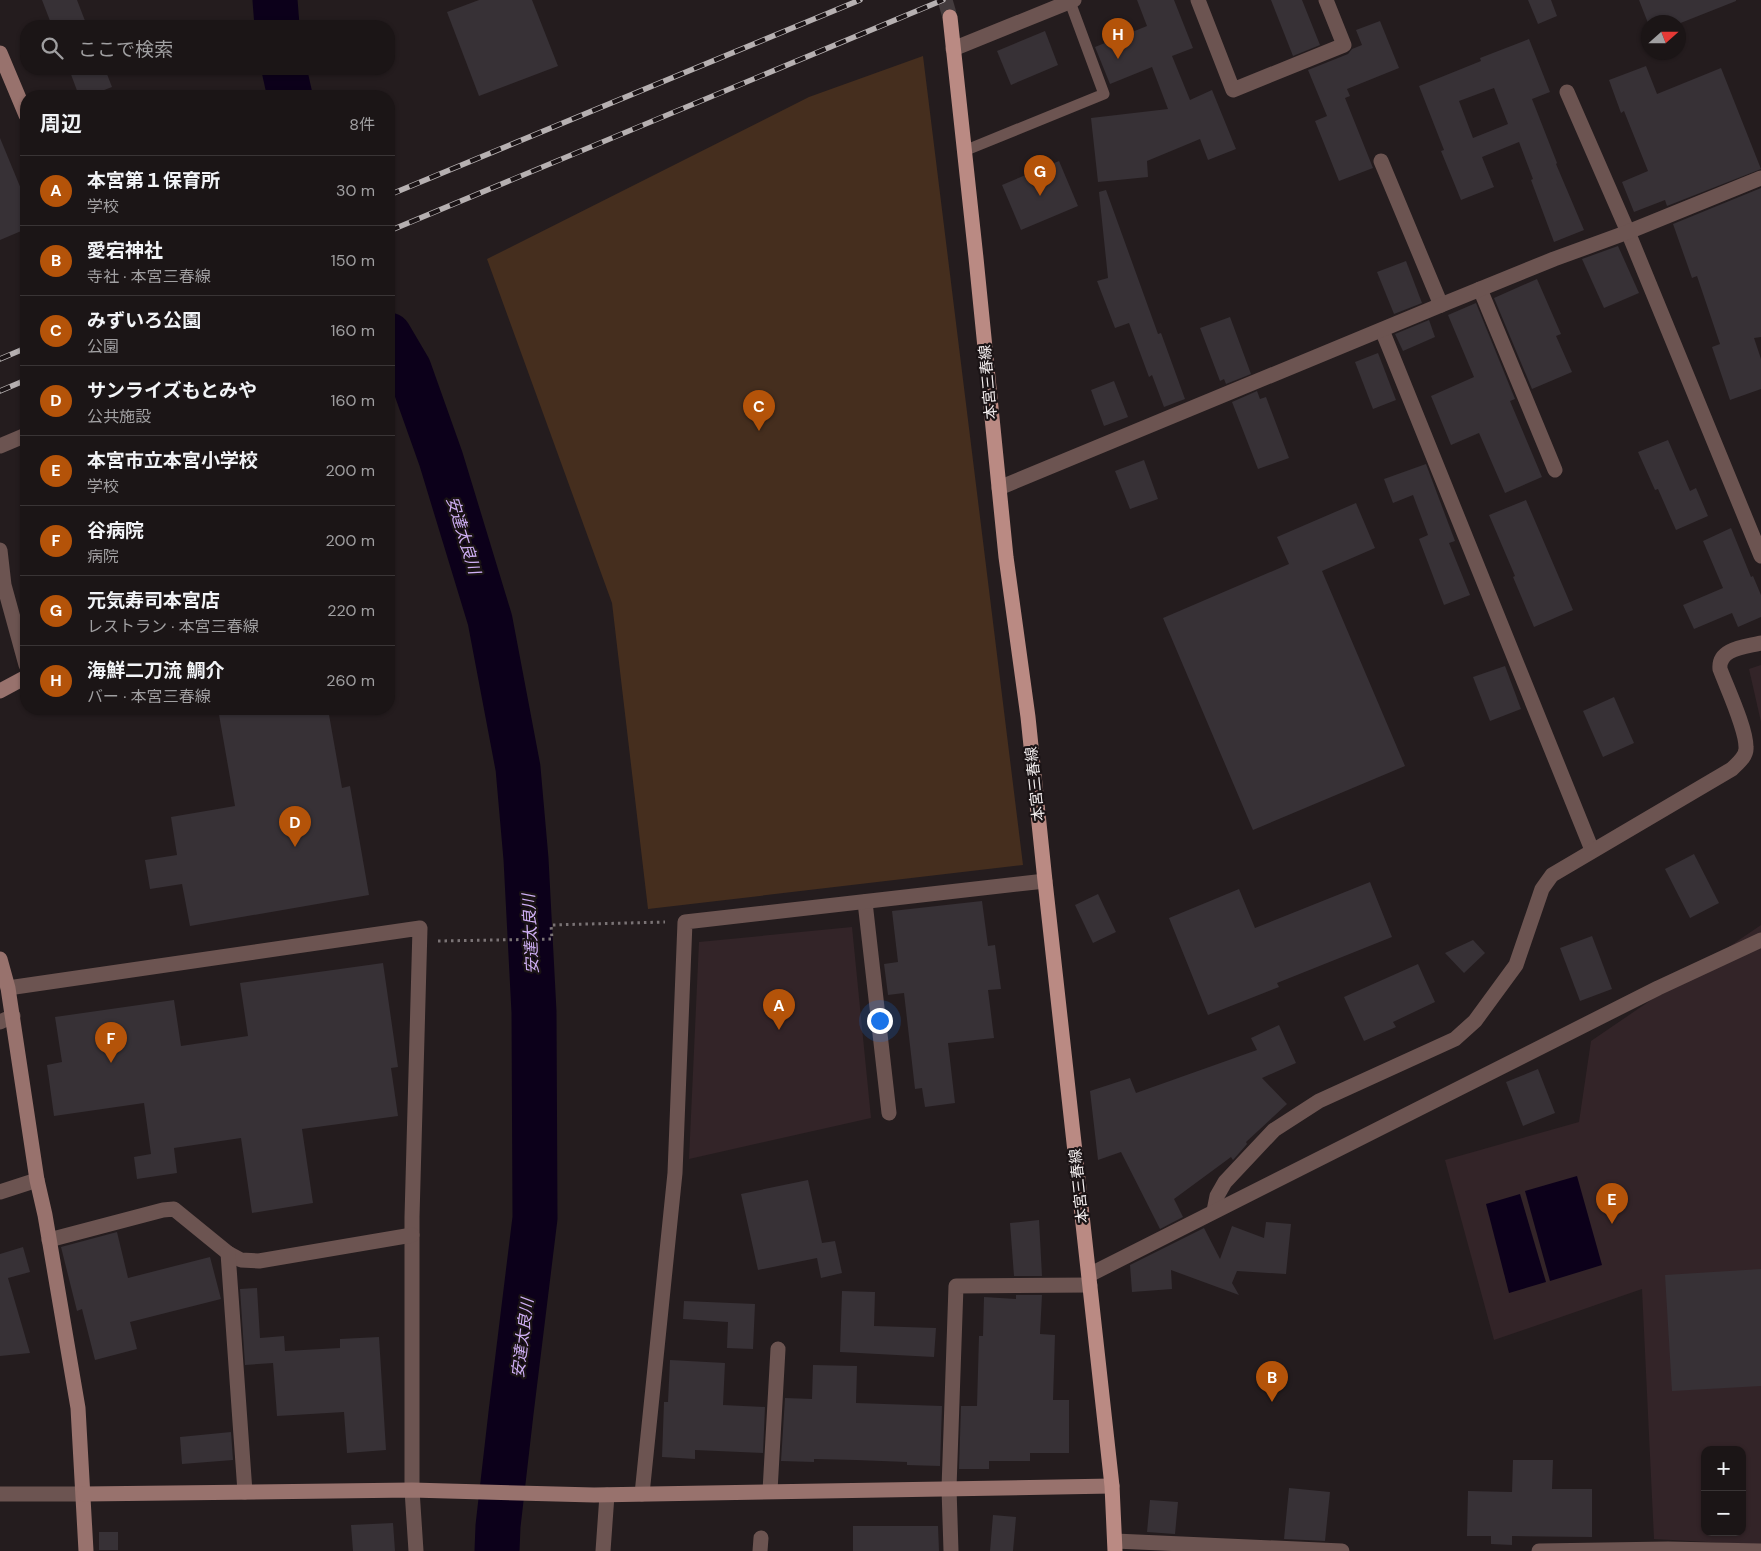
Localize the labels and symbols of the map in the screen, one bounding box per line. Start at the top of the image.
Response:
north arrow [1641,15,1686,60]
pin: H [1102,18,1134,59]
pin: G [1024,155,1056,196]
street label: 本宮三春線 [975,344,1001,420]
pin: C [743,390,775,431]
water label: 安達太良川 [442,494,486,578]
street label: 本宮三春線 [1021,746,1049,822]
pin: D [279,806,311,847]
water label: 安達太良川 [518,891,543,974]
pin: A [763,989,795,1030]
your location [867,1008,893,1034]
pin: F [95,1022,127,1063]
street label: 本宮三春線 [1065,1148,1093,1224]
pin: E [1596,1183,1628,1224]
water label: 安達太良川 [507,1295,538,1379]
pin: B [1256,1361,1288,1402]

